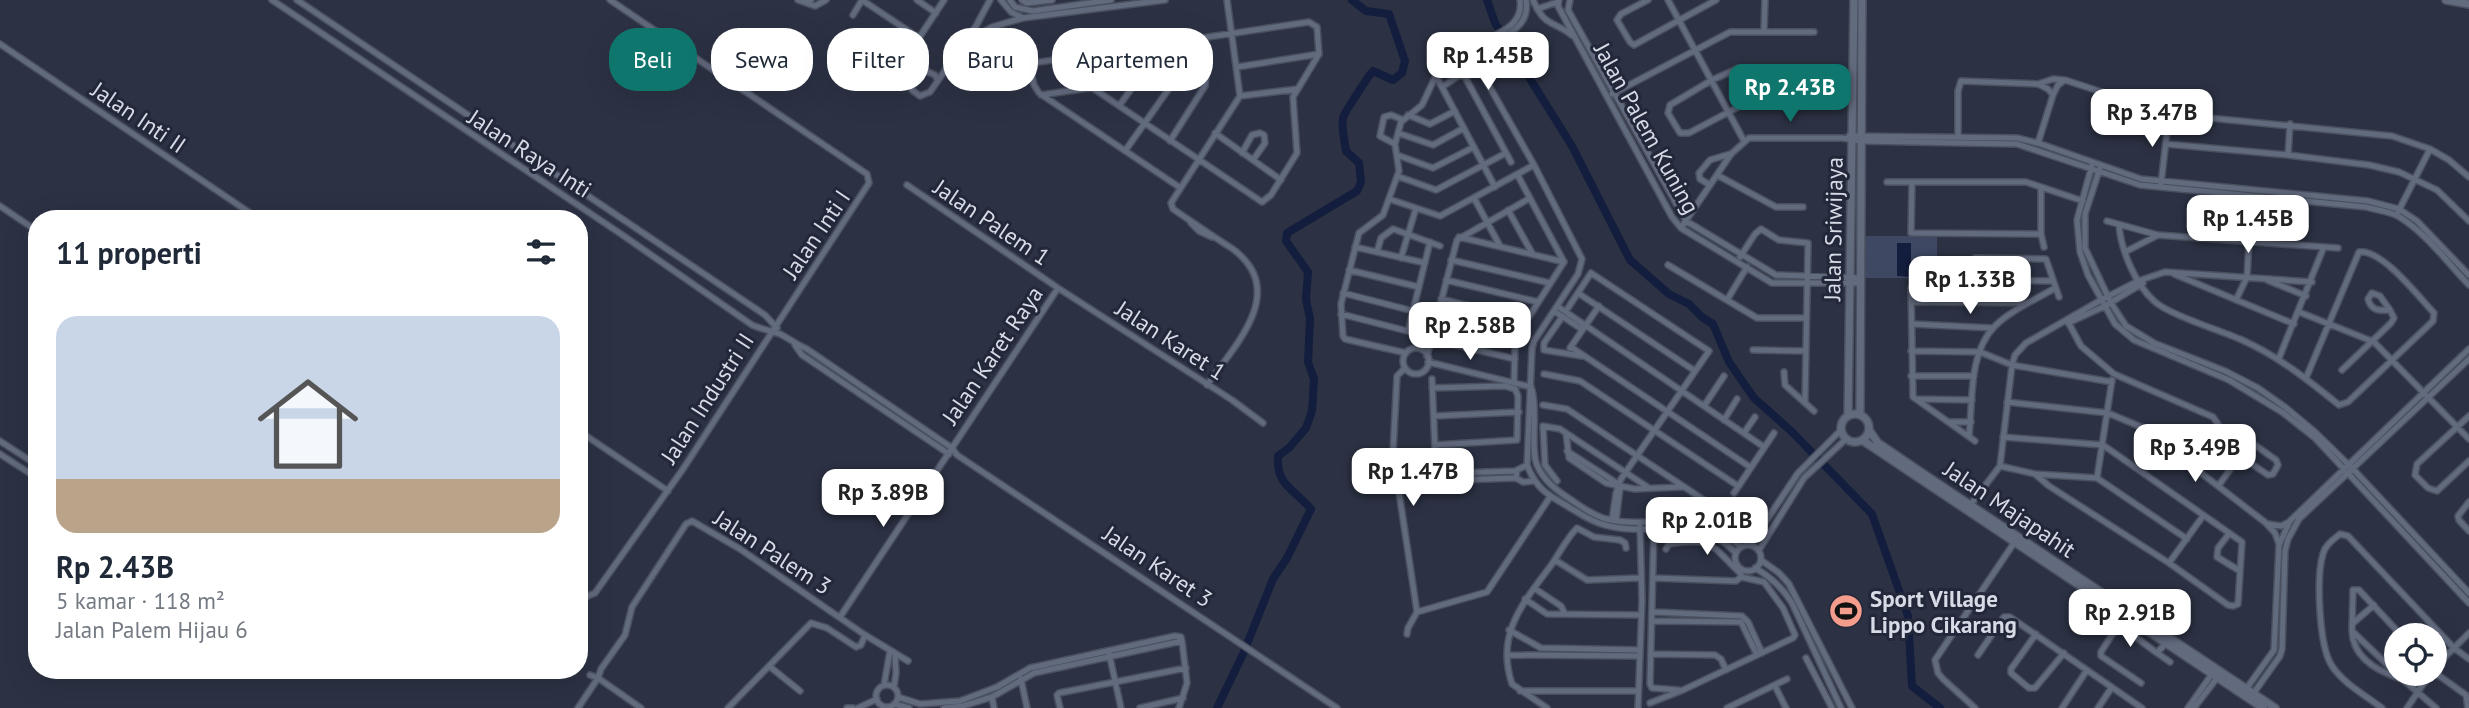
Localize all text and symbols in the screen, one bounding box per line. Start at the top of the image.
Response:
chip: Beli [609,28,697,91]
chip: Sewa [711,28,813,91]
chip: Filter [827,28,929,91]
chip: Baru [943,28,1038,91]
chip: Apartemen [1052,28,1213,91]
pin: Rp 1.45B [1416,32,1560,92]
street label: Jalan Palem Kuning [1588,37,1706,219]
text: Rp 1.45B [1443,40,1533,69]
pin: Rp 2.43B [1718,64,1862,124]
text: Rp 2.43B [1745,72,1835,101]
street label: Jalan Inti II [85,74,192,159]
pin: Rp 3.47B [2080,90,2224,149]
text: Rp 3.47B [2107,97,2197,126]
street label: Jalan Raya Inti [462,102,597,204]
street label: Jalan Sriwijaya [1817,157,1849,302]
street label: Jalan Palem 1 [927,172,1056,272]
street label: Jalan Inti I [775,184,856,285]
pin: Rp 1.45B [2176,196,2320,255]
text: Rp 1.45B [2203,203,2293,232]
text: 11 properti [56,233,202,272]
icon: filters [522,233,560,271]
pin: Rp 1.33B [1898,256,2042,316]
text: Rp 1.33B [1925,264,2015,293]
street label: Jalan Karet Raya [935,280,1049,430]
street label: Jalan Karet 1 [1110,293,1232,386]
pin: Rp 2.58B [1398,302,1542,362]
text: Rp 2.58B [1425,310,1515,339]
street label: Jalan Industri II [653,327,760,470]
icon: home [245,361,371,487]
pin: Rp 3.49B [2123,424,2267,484]
text: Rp 3.49B [2150,432,2240,461]
pin: Rp 1.47B [1341,448,1485,508]
street label: Jalan Majapahit [1938,454,2081,564]
text: Rp 1.47B [1368,456,1458,485]
pin: Rp 3.89B [811,470,955,529]
text: Rp 3.89B [838,477,928,506]
pin: Rp 2.01B [1635,498,1779,557]
street label: Jalan Palem 3 [708,503,837,601]
text: Rp 2.01B [1662,505,1752,534]
street label: Jalan Karet 3 [1097,518,1218,613]
text: Rp 2.43B [56,547,174,586]
place label: Sport Village Lippo Cikarang [1870,584,2017,639]
text: 5 kamar · 118 m² [56,586,225,615]
pin: Rp 2.91B [2058,590,2202,649]
sports icon: Sport Village Lippo Cikarang [1827,592,1865,630]
text: Rp 2.91B [2085,597,2175,626]
text: Jalan Palem Hijau 6 [56,615,248,644]
map controls [2384,623,2447,686]
button: locate [2384,623,2447,686]

